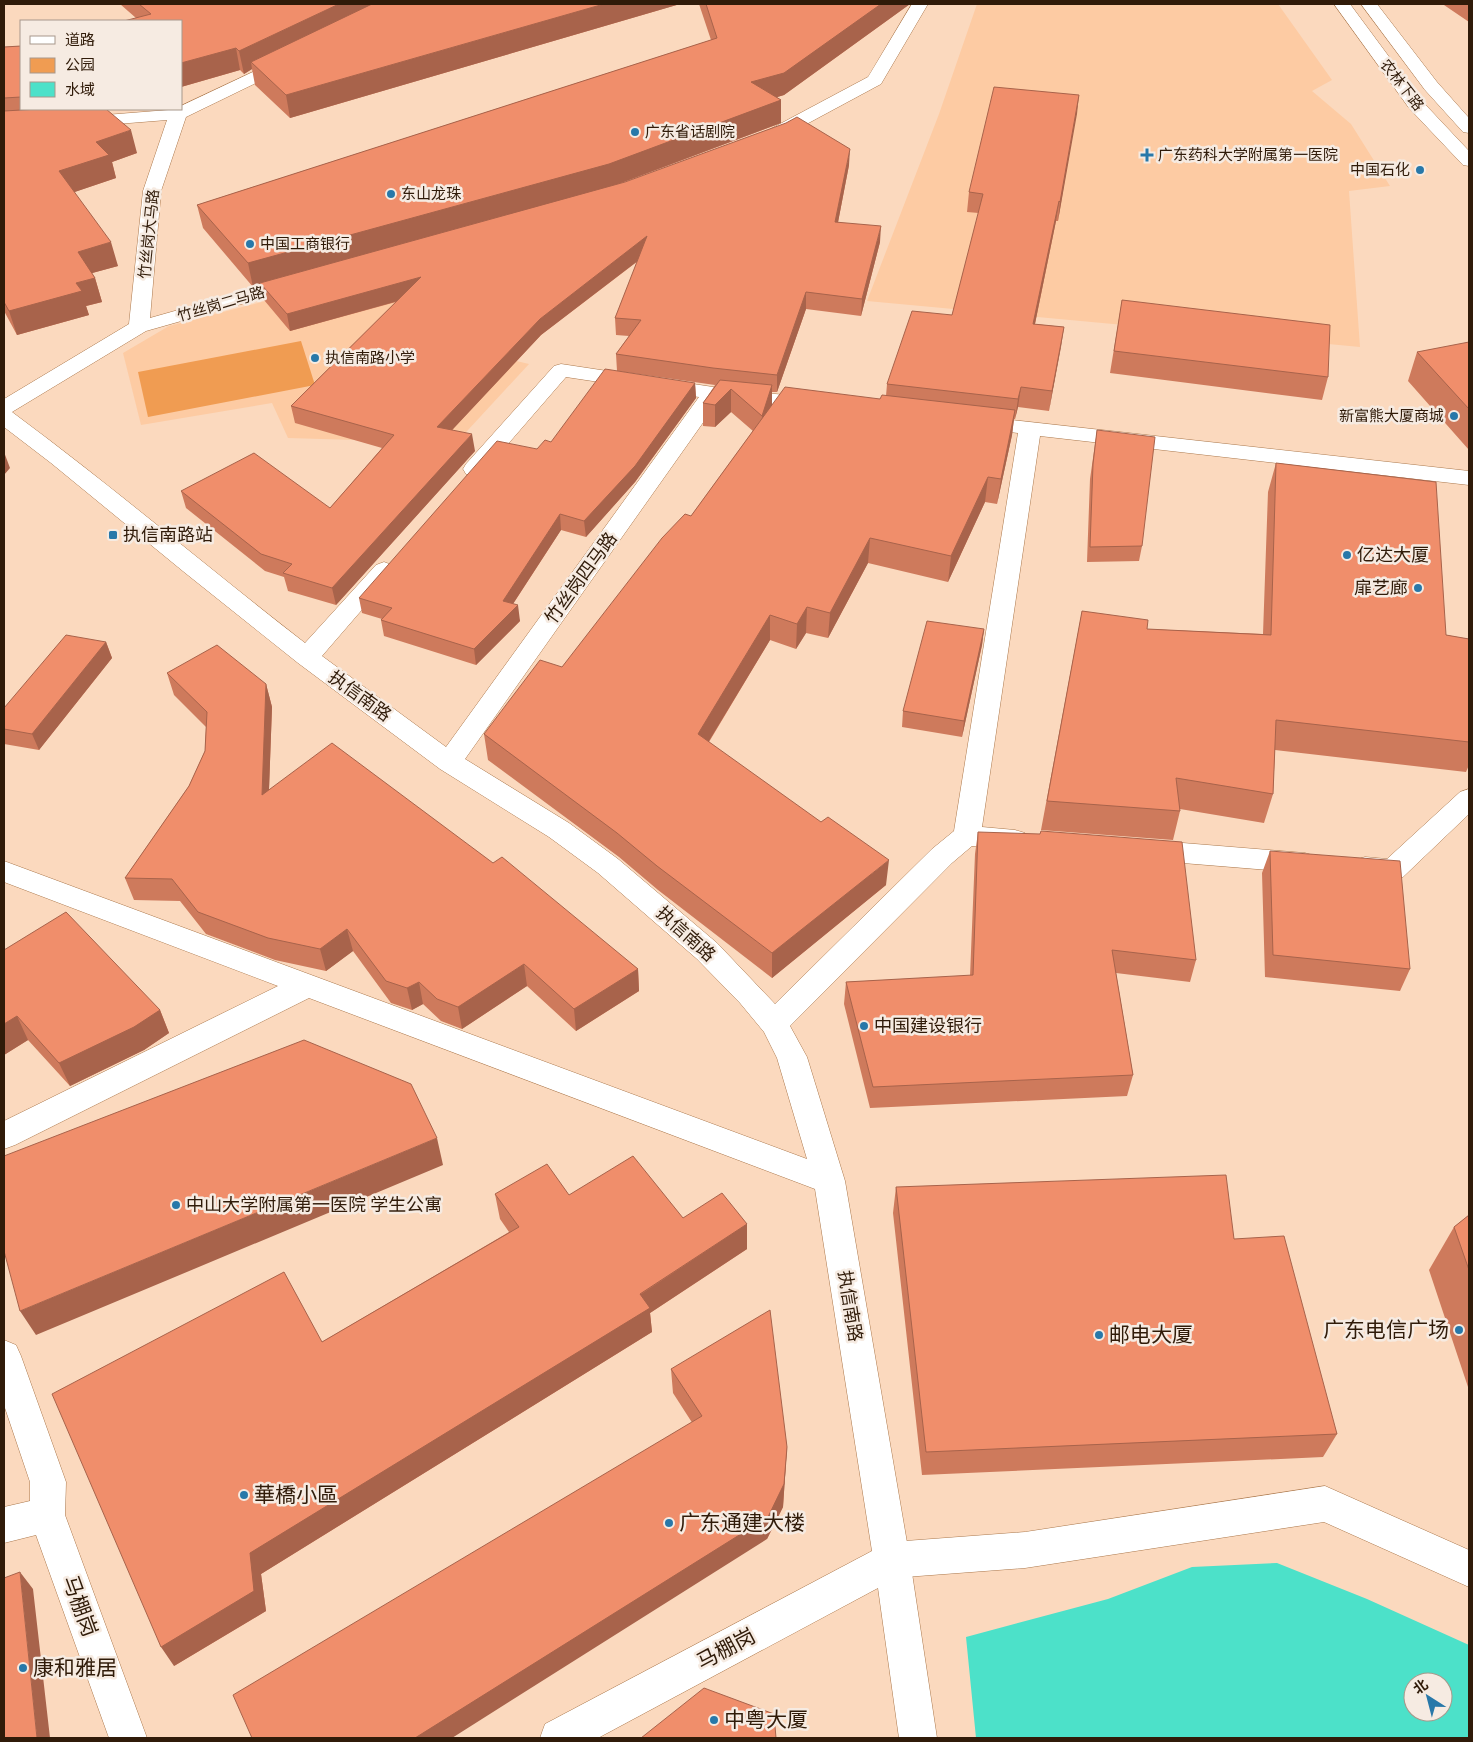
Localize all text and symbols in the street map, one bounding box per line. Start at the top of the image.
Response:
legend [20,20,182,110]
text: 道路 [65,31,95,48]
text: 公园 [65,56,95,73]
street label: 农林下路 [1377,56,1428,114]
text: 水域 [65,81,95,98]
place label: 广东省话剧院 [645,123,735,140]
marker: 广东省话剧院 [629,126,641,138]
place label: 广东药科大学附属第一医院 [1158,146,1338,163]
marker: 广东药科大学附属第一医院 [1140,148,1154,162]
place label: 中国石化 [1350,161,1410,178]
marker: 中国石化 [1414,164,1426,176]
place label: 东山龙珠 [401,185,462,202]
street label: 竹丝岗大马路 [135,188,162,280]
marker: 东山龙珠 [385,188,397,200]
place label: 中国工商银行 [260,235,350,252]
marker: 中国工商银行 [244,238,256,250]
street label: 竹丝岗二马路 [175,283,266,324]
place label: 执信南路小学 [325,349,415,366]
marker: 执信南路小学 [309,352,321,364]
place label: 新富熊大厦商城 [1339,407,1444,424]
marker: 新富熊大厦商城 [1448,410,1460,422]
place label: 执信南路站 [123,524,213,544]
street label: 竹丝岗四马路 [540,528,620,627]
marker: 执信南路站 [107,529,119,541]
place label: 亿达大厦 [1357,544,1429,564]
marker: 亿达大厦 [1341,549,1353,561]
place label: 扉艺廊 [1354,577,1408,597]
marker: 扉艺廊 [1412,582,1424,594]
street label: 执信南路 [326,666,396,724]
street label: 执信南路 [653,902,720,965]
place label: 中国建设银行 [874,1015,982,1035]
marker: 中国建设银行 [858,1020,870,1032]
place label: 中山大学附属第一医院 学生公寓 [186,1194,442,1214]
marker: 中山大学附属第一医院 学生公寓 [170,1199,182,1211]
street label: 执信南路 [835,1269,866,1343]
place label: 广东电信广场 [1323,1317,1449,1341]
place label: 邮电大厦 [1109,1322,1193,1346]
marker: 广东电信广场 [1453,1324,1465,1336]
marker: 邮电大厦 [1093,1329,1105,1341]
place label: 華橋小區 [254,1482,338,1506]
marker: 華橋小區 [238,1489,250,1501]
place label: 广东通建大楼 [679,1510,805,1534]
marker: 广东通建大楼 [663,1517,675,1529]
street label: 马棚岗 [59,1572,103,1639]
street label: 马棚岗 [692,1623,759,1674]
place label: 康和雅居 [33,1655,117,1679]
marker: 康和雅居 [17,1662,29,1674]
north arrow [1403,1672,1453,1722]
text: 北 [1410,1676,1431,1697]
place label: 中粤大厦 [724,1707,808,1731]
marker: 中粤大厦 [708,1714,720,1726]

